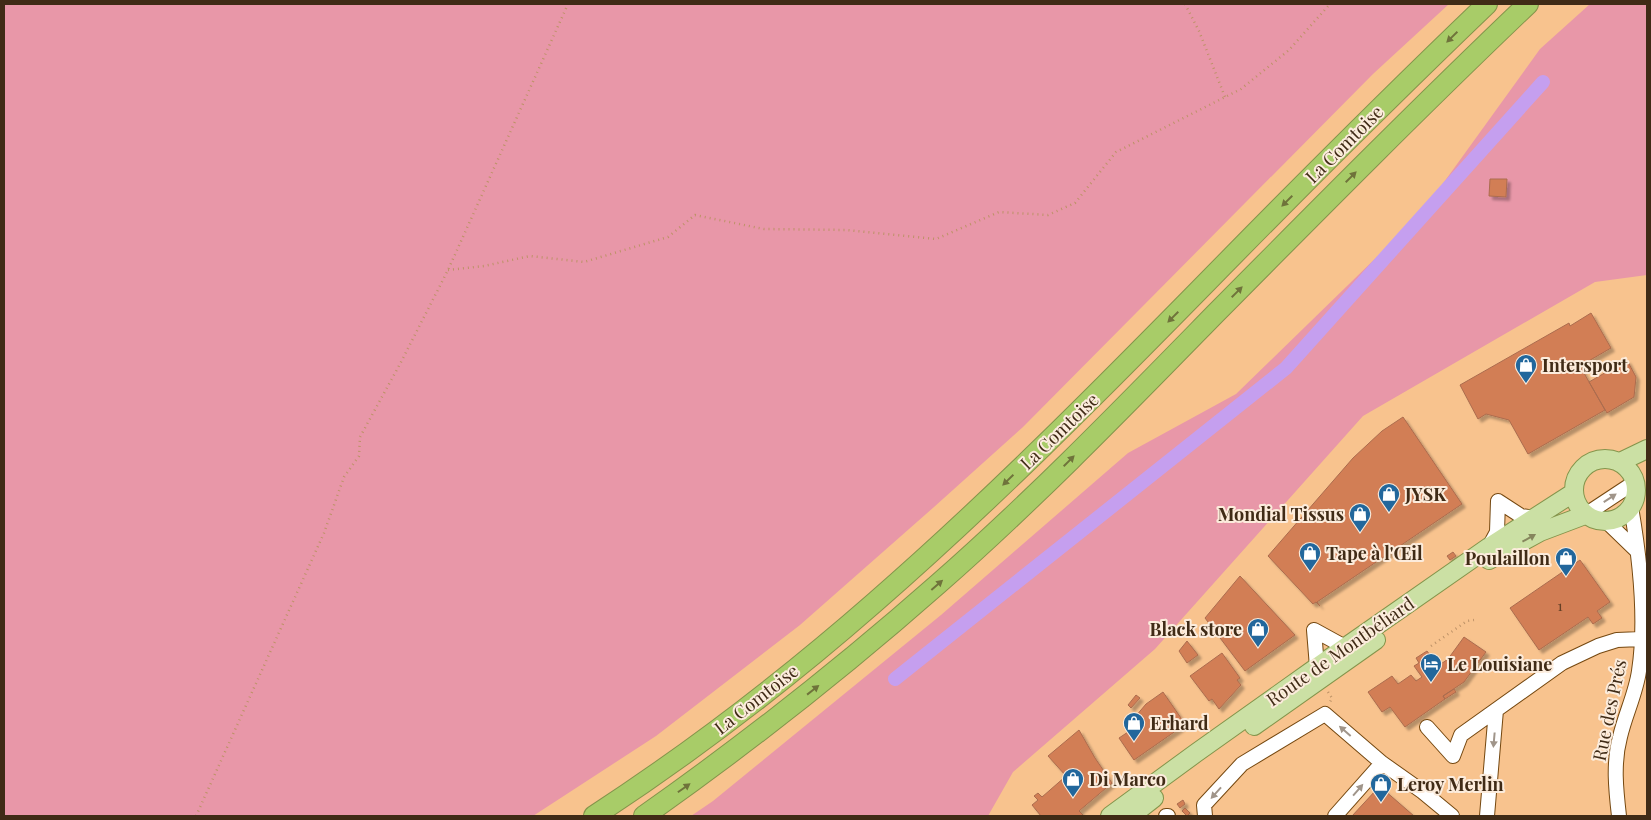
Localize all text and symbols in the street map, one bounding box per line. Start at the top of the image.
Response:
one-way arrow [1446,31,1458,43]
street label: La Comtoise [1300,100,1388,188]
one-way arrow [1345,171,1357,183]
one-way arrow [1281,195,1293,207]
one-way arrow [1231,286,1243,298]
one-way arrow [1167,310,1179,322]
shop icon: Intersport [1514,353,1538,384]
place label: Intersport [1542,353,1628,377]
street label: La Comtoise [1014,387,1104,475]
one-way arrow [1062,456,1074,468]
one-way arrow [1002,474,1014,486]
shop icon: JYSK [1377,482,1401,513]
place label: JYSK [1404,482,1447,506]
one-way arrow [1603,494,1617,503]
place label: Mondial Tissus [1218,502,1344,526]
shop icon: Mondial Tissus [1348,502,1372,533]
one-way arrow [1522,534,1537,542]
shop icon: Tape à l'Œil [1298,541,1322,572]
place label: Tape à l'Œil [1326,541,1423,565]
place label: Poulaillon [1465,546,1550,570]
shop icon: Poulaillon [1554,546,1578,577]
one-way arrow [931,579,944,590]
street label: Route de Montbéliard [1261,591,1419,711]
house number: 1 [1557,595,1563,615]
place label: Black store [1150,617,1242,641]
shop icon: Black store [1246,617,1270,648]
hotel icon: Le Louisiane [1419,652,1443,683]
place label: Le Louisiane [1447,652,1552,676]
street label: Rue des Prés [1587,657,1631,763]
street label: La Comtoise [709,659,803,739]
one-way arrow [806,684,819,695]
shop icon: Erhard [1122,711,1146,742]
place label: Erhard [1150,711,1209,735]
one-way arrow [1339,726,1351,737]
one-way arrow [1489,732,1497,748]
shop icon: Di Marco [1061,767,1085,798]
place label: Di Marco [1089,767,1166,791]
shop icon: Leroy Merlin [1369,772,1393,803]
place label: Leroy Merlin [1397,772,1504,796]
one-way arrow [677,783,691,793]
one-way arrow [1353,783,1364,796]
one-way arrow [1210,787,1222,799]

